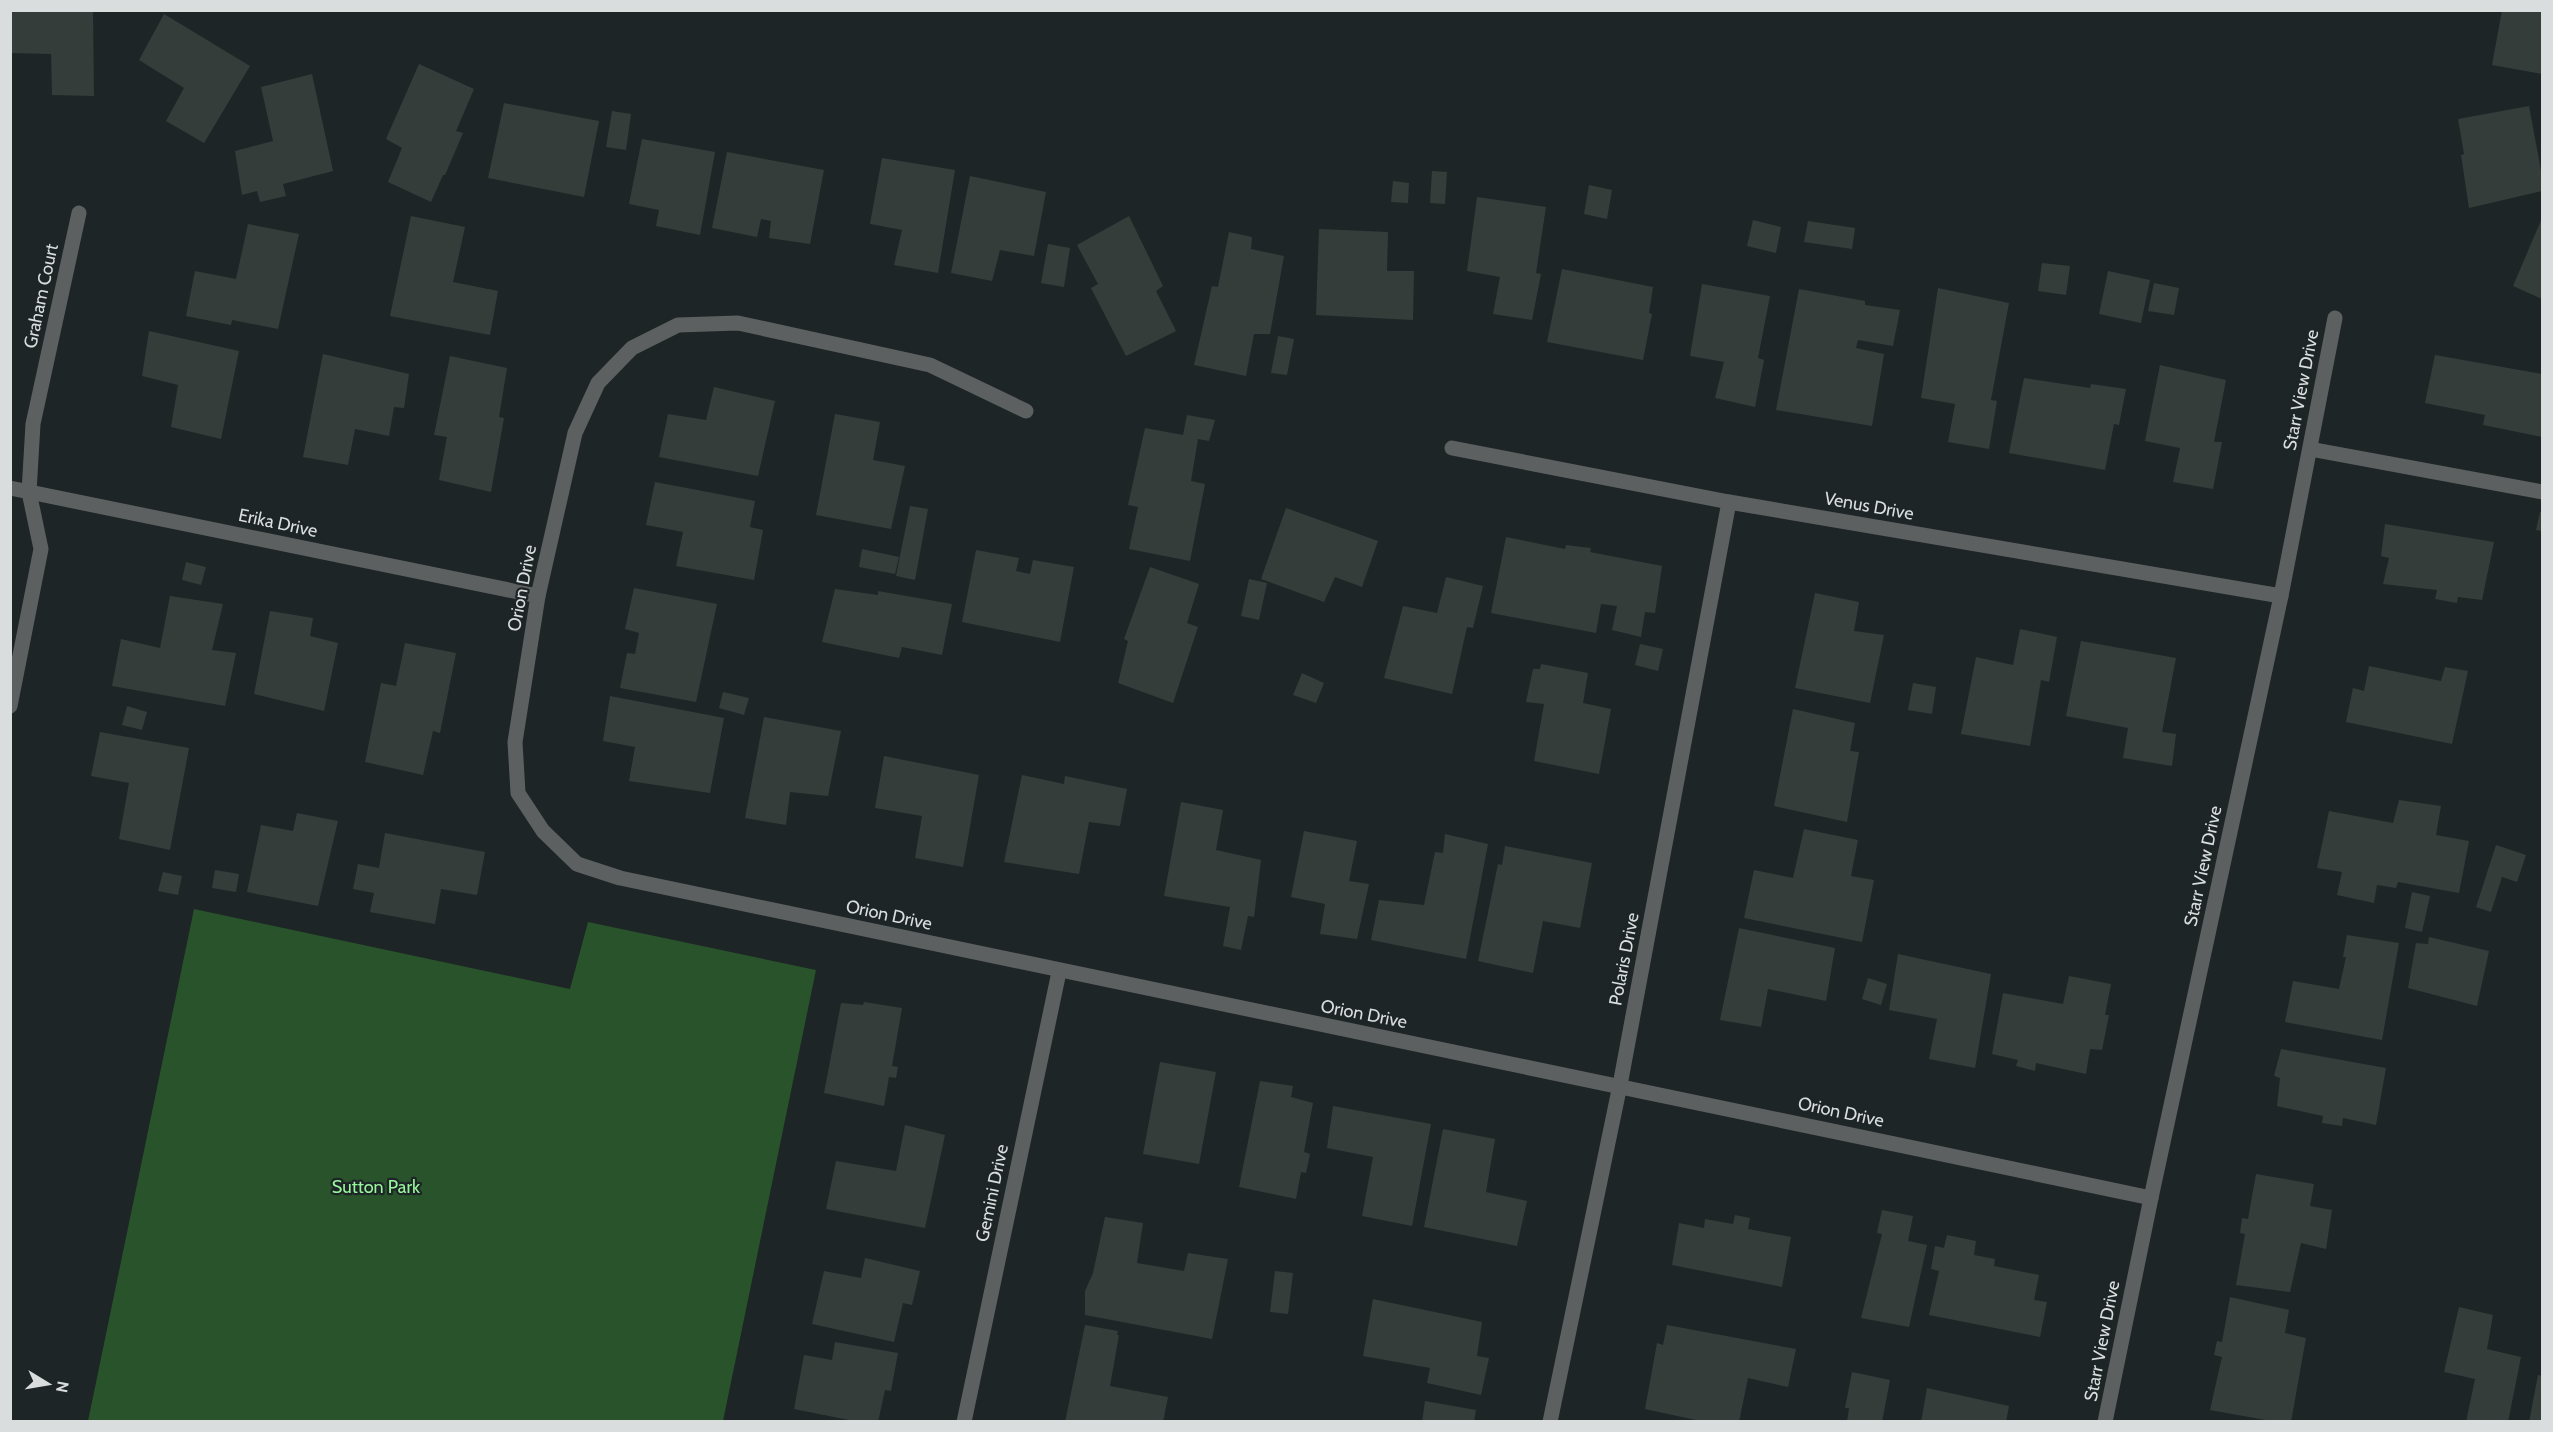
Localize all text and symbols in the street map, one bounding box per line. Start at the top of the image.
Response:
street label: Graham Court [19,242,63,350]
street label: Starr View Drive [2279,328,2323,452]
street label: Venus Drive [1823,487,1915,525]
street label: Erika Drive [236,504,320,542]
street label: Orion Drive [503,543,541,633]
street label: Starr View Drive [2179,804,2227,928]
street label: Orion Drive [844,895,934,935]
street label: Polaris Drive [1604,911,1644,1007]
street label: Orion Drive [1319,995,1409,1033]
street label: Orion Drive [1796,1092,1886,1132]
street label: Gemini Drive [971,1142,1013,1244]
park label: Sutton Park [332,1176,421,1198]
street label: Starr View Drive [2080,1279,2124,1403]
north arrow [18,1354,78,1414]
text: N [52,1379,73,1394]

